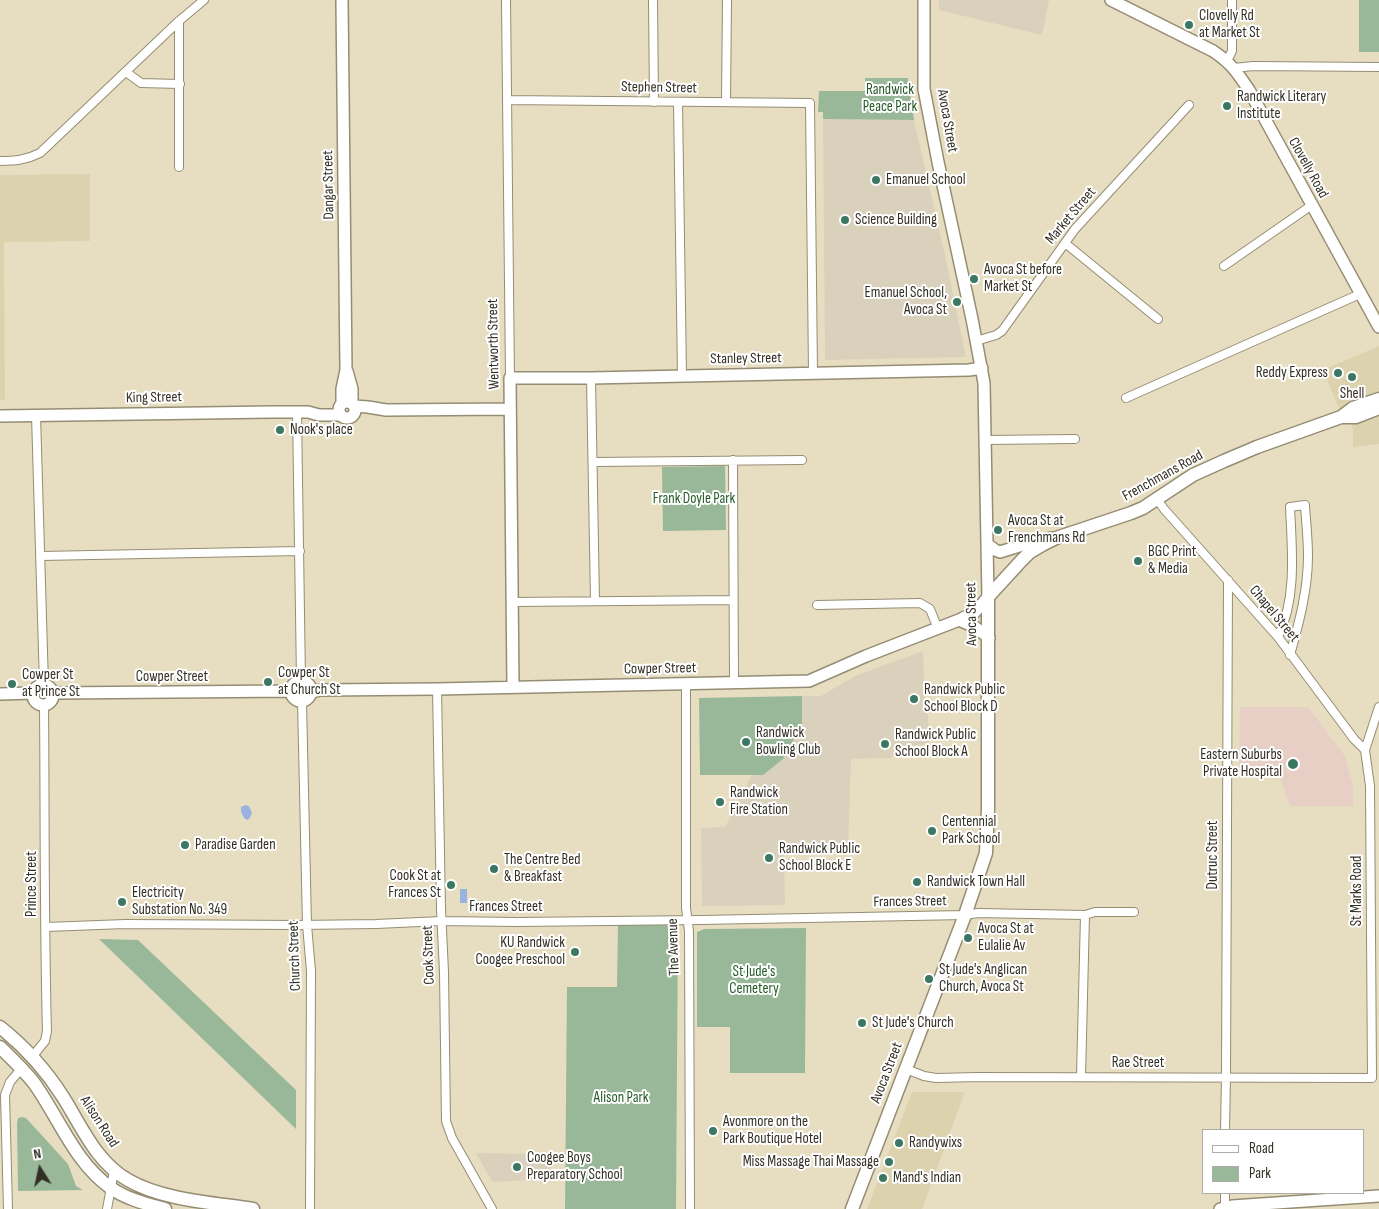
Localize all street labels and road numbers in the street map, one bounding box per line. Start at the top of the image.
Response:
street label: Stephen Street [621,78,697,98]
street label: Avoca Street [933,88,961,154]
street label: Clovelly Road [1284,134,1332,202]
street label: Dangar Street [319,150,339,220]
street label: Market Street [1042,184,1100,248]
street label: Wentworth Street [484,298,504,390]
street label: Stanley Street [710,349,782,369]
street label: King Street [126,389,182,407]
street label: Frenchmans Road [1120,447,1206,505]
street label: Avoca Street [962,582,982,646]
street label: Chapel Street [1245,582,1303,646]
street label: Cowper Street [624,659,696,679]
street label: Cowper Street [136,668,208,686]
street label: Dutruc Street [1204,821,1222,889]
street label: Prince Street [23,851,41,917]
street label: St Marks Road [1348,856,1366,926]
street label: Frances Street [873,892,947,912]
street label: Frances Street [469,898,543,916]
street label: The Avenue [664,918,684,976]
street label: Church Street [285,920,305,992]
street label: Cook Street [419,925,439,985]
street label: Avoca Street [867,1040,907,1106]
street label: Rae Street [1112,1054,1164,1072]
street label: Alison Road [76,1093,122,1151]

